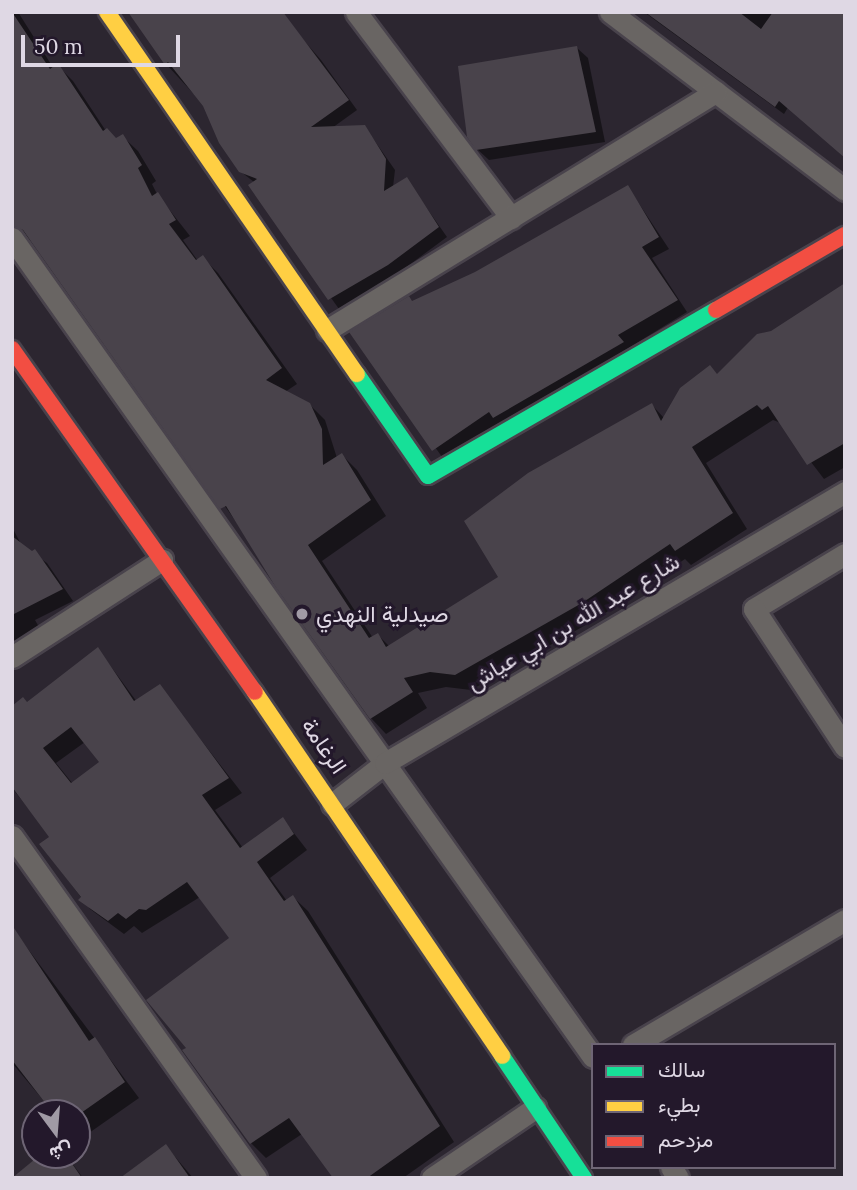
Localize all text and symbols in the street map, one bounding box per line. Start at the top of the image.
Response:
scale bar [24,21,184,65]
text: 50 m [34,33,83,60]
street label: شارع عبد الله بن ابي عياش [461,547,685,697]
place label: صيدلية النهدي [316,600,448,628]
marker: صيدلية النهدي [294,606,310,622]
street label: الرغامة [295,713,353,779]
legend [591,1043,836,1169]
text: سالك [658,1056,705,1083]
text: بطيء [658,1091,701,1118]
north arrow [21,1099,91,1169]
text: مزدحم [658,1126,713,1153]
text: ش [47,1138,76,1167]

